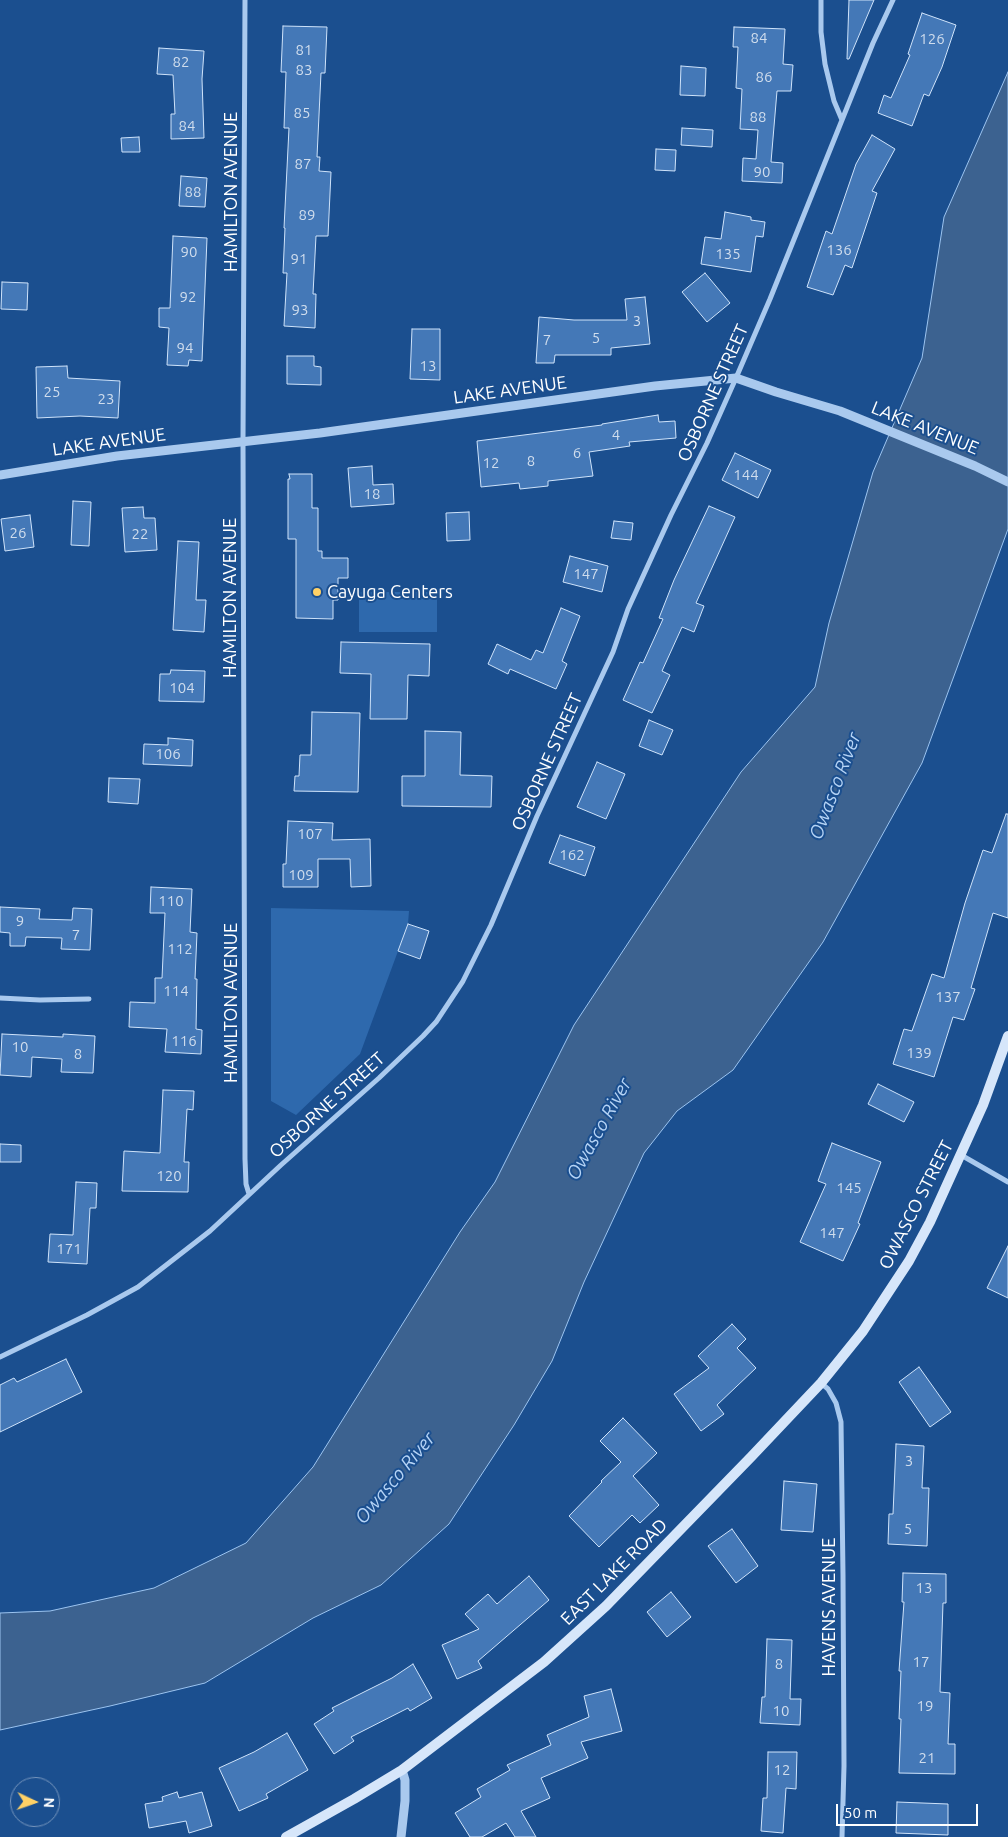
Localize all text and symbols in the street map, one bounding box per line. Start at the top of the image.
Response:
house number: 84 [751,29,767,47]
house number: 126 [919,30,945,48]
house number: 81 [296,41,312,59]
house number: 82 [173,53,189,71]
house number: 83 [296,61,312,79]
house number: 86 [756,68,772,86]
house number: 85 [294,104,310,122]
house number: 88 [750,108,766,126]
street label: HAMILTON AVENUE [220,112,242,272]
house number: 84 [179,117,195,135]
house number: 87 [295,155,311,173]
house number: 90 [754,163,770,181]
house number: 88 [185,183,201,201]
house number: 89 [299,206,315,224]
house number: 136 [826,241,852,259]
house number: 90 [181,243,197,261]
house number: 135 [715,245,741,263]
house number: 91 [291,250,307,268]
house number: 92 [180,288,196,306]
house number: 93 [292,301,308,319]
house number: 3 [633,312,641,330]
street label: OSBORNE STREET [673,321,753,465]
house number: 5 [592,329,600,347]
house number: 7 [543,331,551,349]
house number: 94 [177,339,193,357]
house number: 13 [420,357,436,375]
street label: LAKE AVENUE [452,371,568,409]
house number: 25 [44,383,60,401]
house number: 23 [98,390,114,408]
street label: LAKE AVENUE [868,397,982,459]
street label: LAKE AVENUE [51,423,167,461]
house number: 4 [612,426,620,444]
house number: 6 [573,444,581,462]
house number: 8 [527,452,535,470]
house number: 12 [483,454,499,472]
house number: 144 [733,466,759,484]
house number: 18 [364,485,380,503]
street label: HAMILTON AVENUE [219,518,241,678]
house number: 26 [10,524,26,542]
house number: 22 [132,525,148,543]
house number: 147 [573,565,599,583]
place label: Cayuga Centers [327,581,453,603]
marker: Cayuga Centers [311,586,323,598]
house number: 104 [169,679,195,697]
street label: OSBORNE STREET [507,690,587,834]
water label: Owasco River [804,729,866,843]
house number: 106 [155,745,181,763]
house number: 107 [297,825,323,843]
house number: 162 [559,846,585,864]
house number: 109 [288,866,314,884]
house number: 110 [158,892,184,910]
house number: 9 [16,912,24,930]
street label: HAMILTON AVENUE [220,923,242,1083]
house number: 7 [72,926,80,944]
house number: 112 [167,940,193,958]
house number: 114 [163,982,189,1000]
house number: 137 [935,988,961,1006]
house number: 116 [171,1032,197,1050]
house number: 10 [12,1038,28,1056]
house number: 139 [906,1044,932,1062]
house number: 8 [74,1045,82,1063]
street label: OSBORNE STREET [265,1047,389,1163]
water label: Owasco River [562,1074,636,1184]
street label: OWASCO STREET [874,1137,958,1273]
house number: 120 [156,1167,182,1185]
house number: 145 [836,1179,862,1197]
house number: 147 [819,1224,845,1242]
house number: 171 [56,1240,82,1258]
water label: Owasco River [350,1427,440,1529]
house number: 3 [905,1452,913,1470]
street label: EAST LAKE ROAD [556,1514,672,1630]
house number: 5 [904,1520,912,1538]
street label: HAVENS AVENUE [818,1538,840,1676]
house number: 13 [916,1579,932,1597]
house number: 17 [913,1653,929,1671]
house number: 8 [775,1655,783,1673]
house number: 19 [917,1697,933,1715]
house number: 10 [773,1702,789,1720]
house number: 21 [919,1749,935,1767]
house number: 12 [774,1761,790,1779]
north arrow [10,1777,60,1827]
scale bar [838,1794,980,1826]
text: N [41,1797,57,1808]
text: 50 m [844,1804,877,1821]

